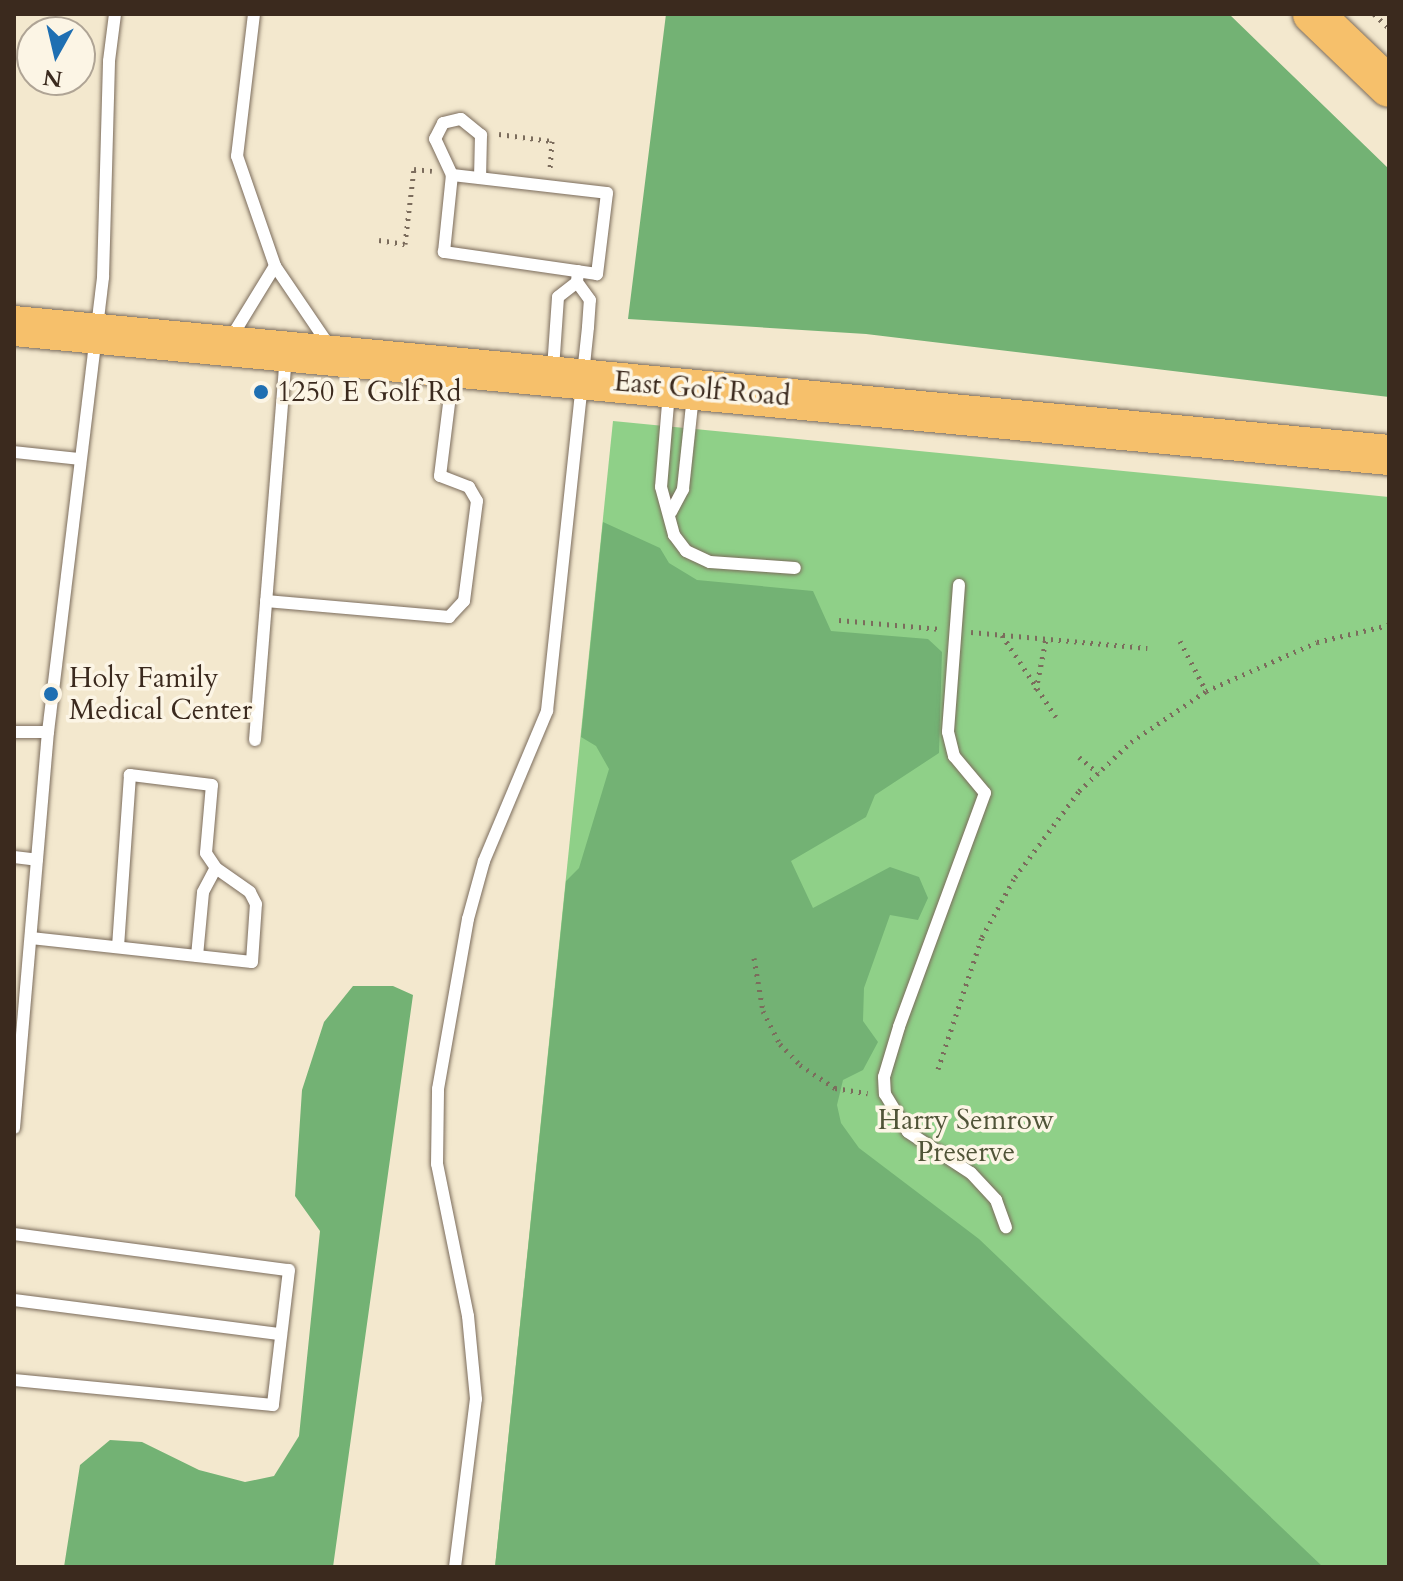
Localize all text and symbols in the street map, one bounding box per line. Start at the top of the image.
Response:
north arrow [16,16,96,96]
text: N [41,62,64,94]
street label: East Golf Road [612,365,792,413]
place label: 1250 E Golf Rd [277,375,461,409]
marker: 1250 E Golf Rd [252,383,270,401]
place label: Holy Family Medical Center [69,661,252,727]
marker: Holy Family Medical Center [40,683,62,705]
park label: Harry Semrow Preserve [878,1103,1054,1169]

